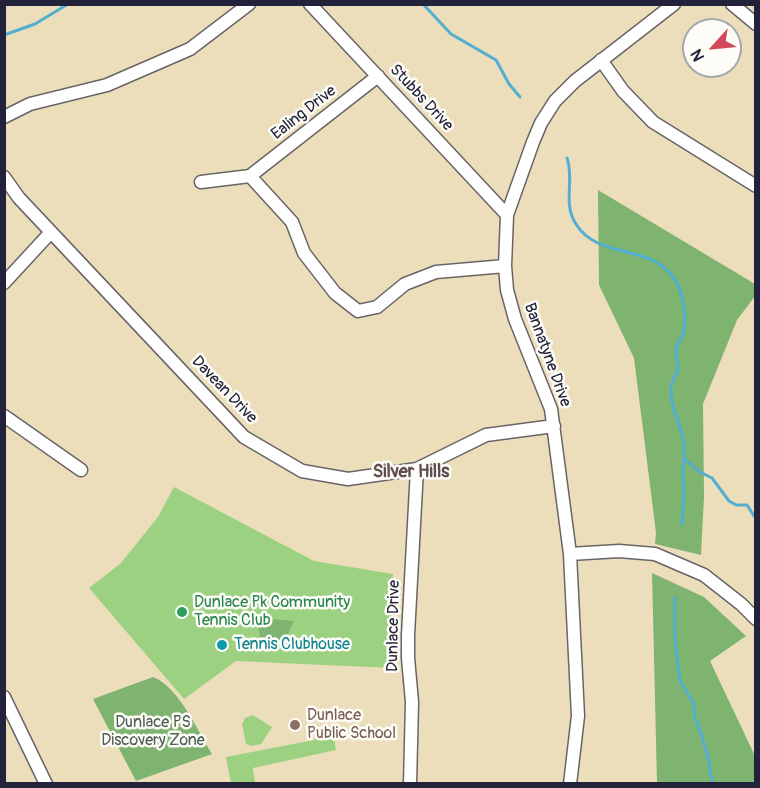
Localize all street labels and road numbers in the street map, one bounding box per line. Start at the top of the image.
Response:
street label: Stubbs Drive [385,61,457,135]
street label: Ealing Drive [268,82,340,144]
street label: Bannatyne Drive [519,301,575,409]
street label: Davean Drive [187,352,261,428]
street label: Dunlace Drive [384,580,404,672]

